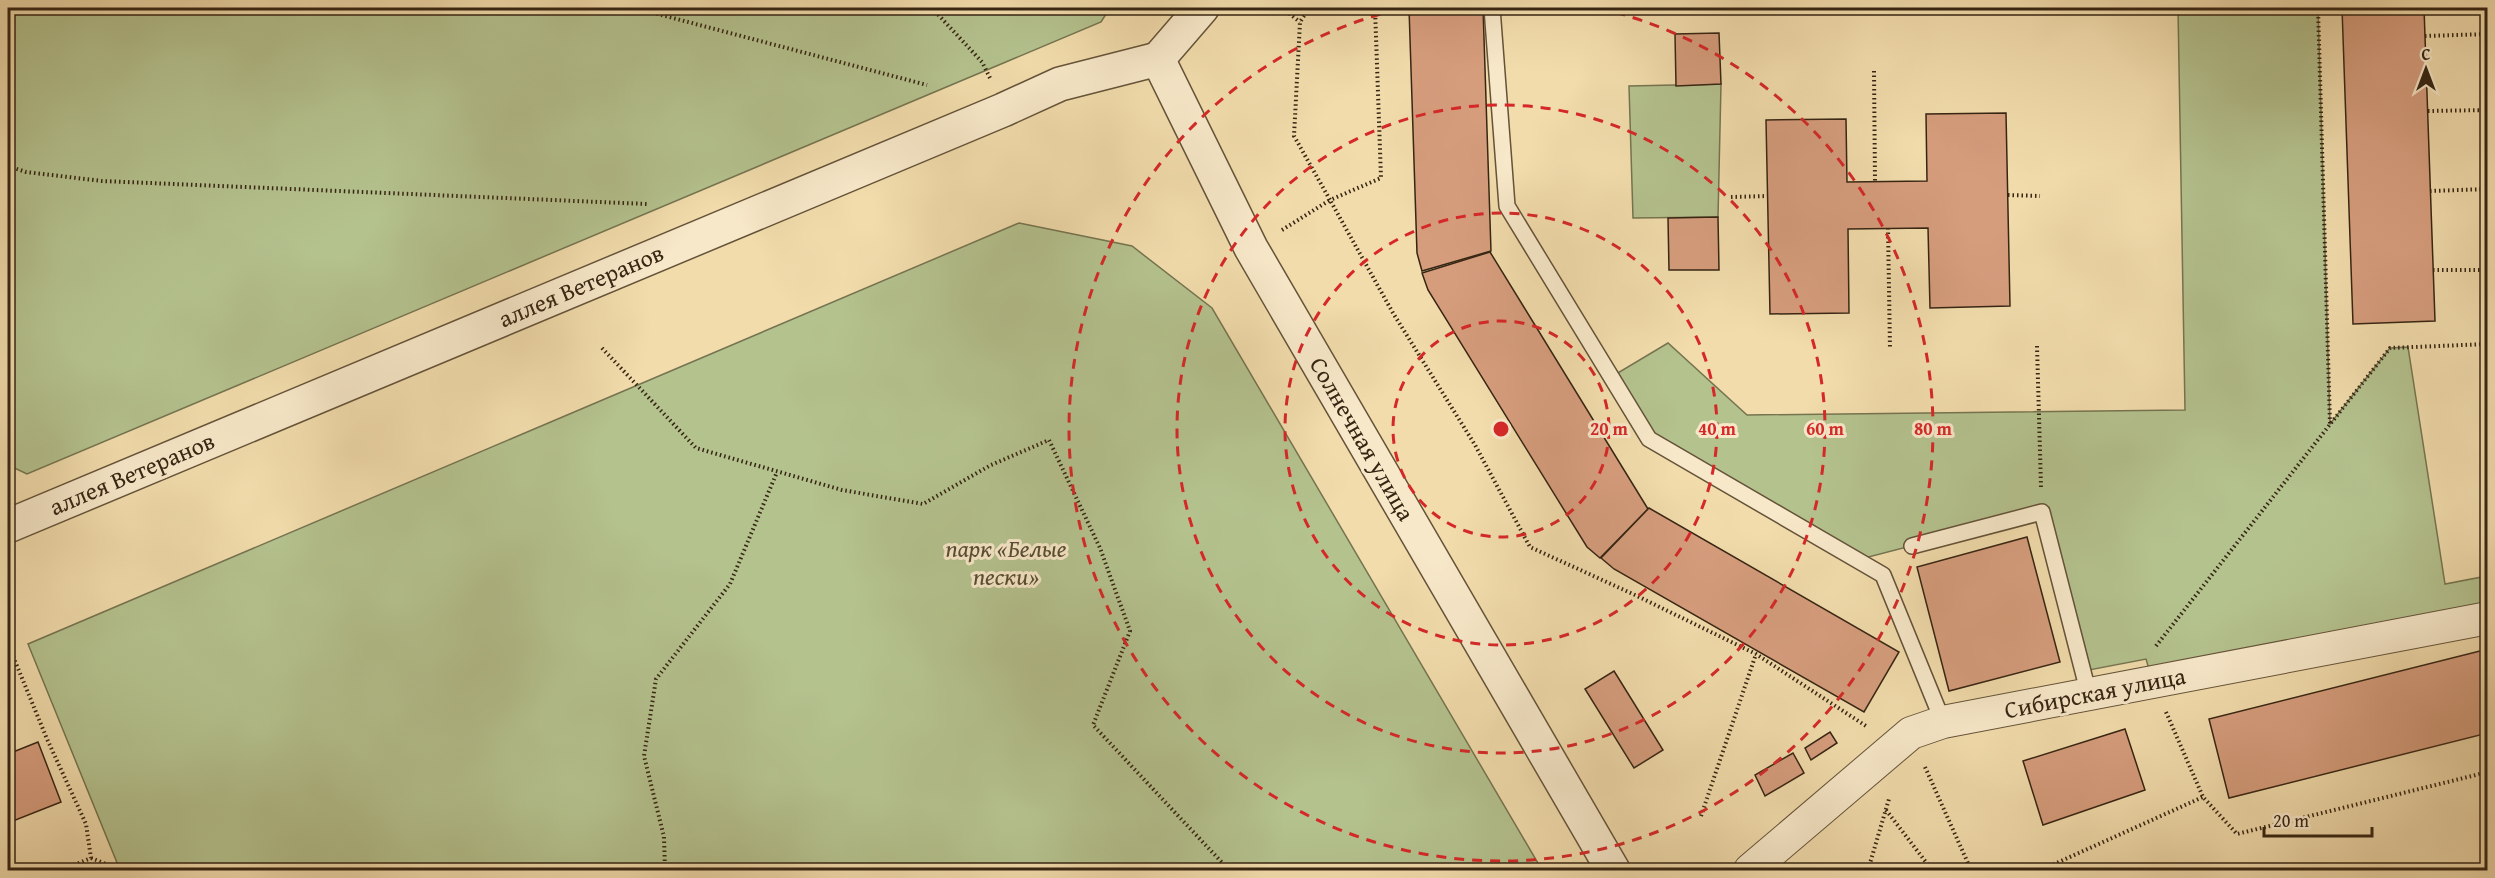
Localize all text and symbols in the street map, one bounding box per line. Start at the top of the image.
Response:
north arrow [2396,39,2456,99]
text: С [2421,42,2431,66]
street label: аллея Ветеранов [493,235,669,336]
street label: Солнечная улица [1301,350,1424,528]
text: 20 m [1590,415,1629,442]
text: 40 m [1698,415,1737,442]
text: 60 m [1806,415,1845,442]
text: 80 m [1914,415,1953,442]
centre of rings [1491,419,1511,439]
street label: аллея Ветеранов [44,423,220,524]
park label: парк «Белые пески» [946,531,1067,594]
street label: Сибирская улица [2001,658,2189,727]
scale bar [2264,800,2372,838]
text: 20 m [2273,807,2309,834]

